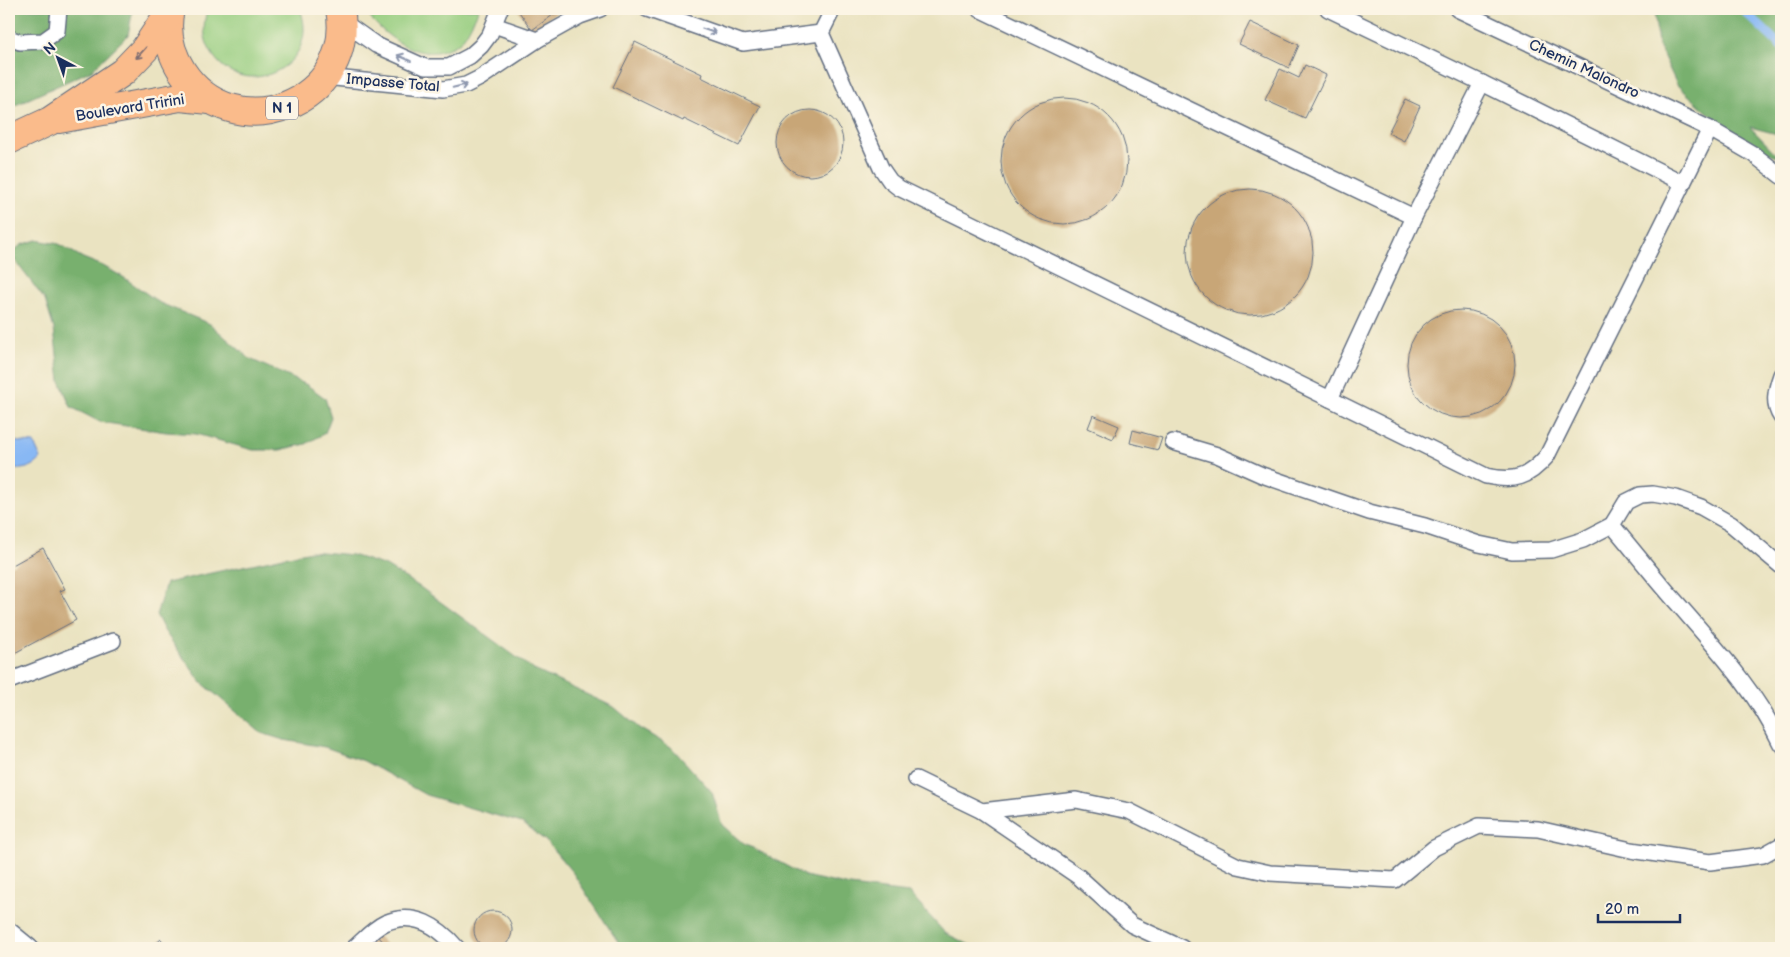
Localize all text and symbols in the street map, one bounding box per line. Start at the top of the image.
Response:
one-way arrow [701,27,717,36]
north arrow [32,32,82,82]
street label: Chemin Malondro [1526,35,1642,103]
text: N [40,39,59,58]
one-way arrow [135,46,147,59]
one-way arrow [397,52,412,62]
street label: Impasse Total [346,69,440,97]
one-way arrow [452,80,468,90]
street label: Boulevard Tririni [74,90,186,126]
road number: N 1 [266,96,298,120]
scale bar [1598,892,1680,924]
text: 20 m [1605,900,1639,919]

